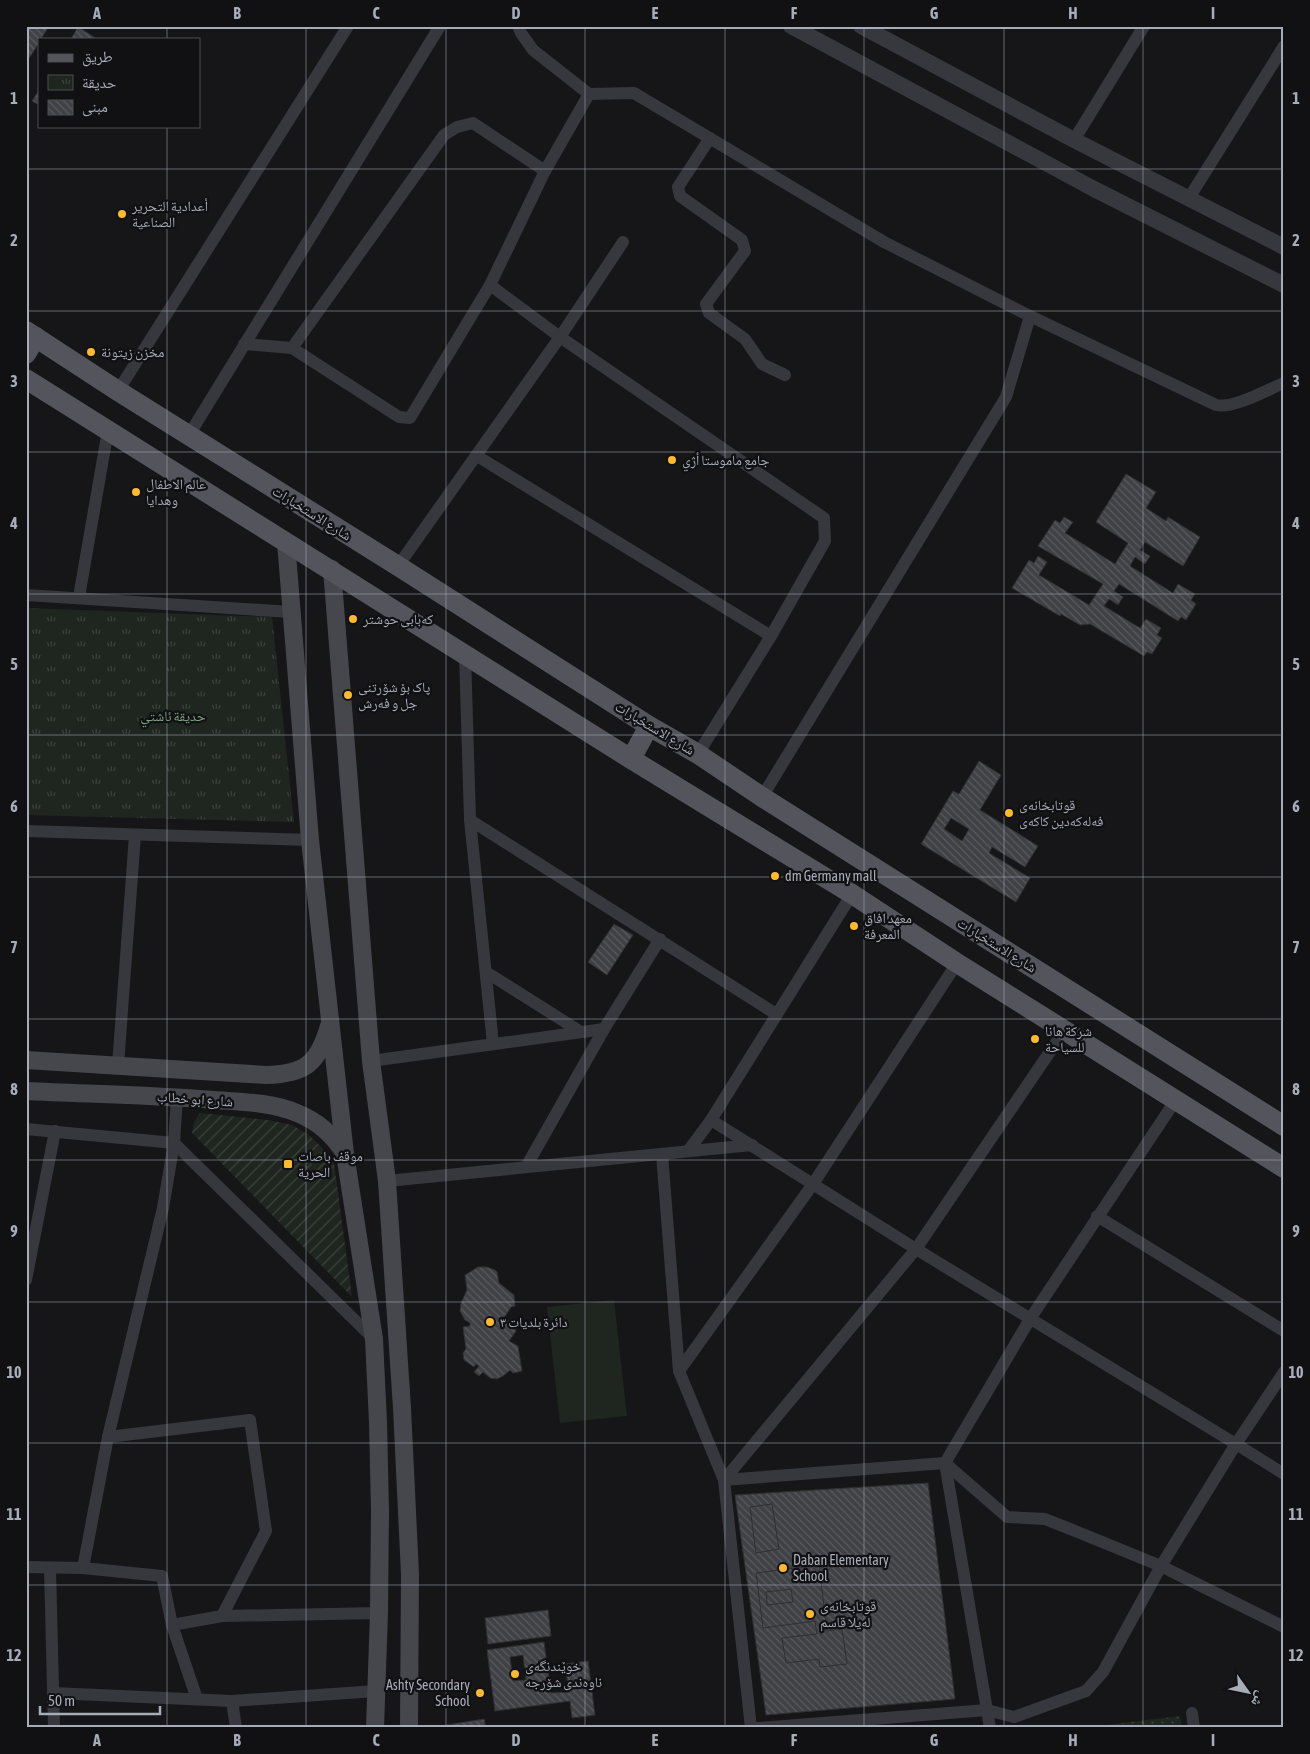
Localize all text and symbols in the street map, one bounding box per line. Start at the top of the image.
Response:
text: A [92,4,101,22]
text: B [233,4,241,22]
text: C [372,4,380,22]
text: D [512,4,521,22]
text: E [652,4,659,22]
text: F [791,4,798,22]
text: G [930,4,939,22]
text: H [1068,4,1078,22]
text: I [1211,4,1215,22]
legend [38,38,200,128]
text: طريق [82,48,113,67]
text: حديقة [82,74,117,91]
text: 1 [10,89,18,107]
text: 1 [1292,89,1300,107]
text: مبنى [82,98,108,117]
place label: أعدادية التحرير الصناعية [131,198,208,230]
marker: أعدادية التحرير الصناعية [116,208,128,220]
text: 2 [10,231,18,249]
text: 2 [1292,231,1300,249]
place label: مخزن زيتونة [101,344,164,361]
marker: مخزن زيتونة [85,346,97,358]
text: 3 [10,372,18,390]
text: 3 [1292,372,1300,390]
place label: جامع ماموستا أژي [682,452,769,472]
marker: جامع ماموستا أژي [666,454,678,466]
place label: عالم الاطفال وهدايا [146,476,206,509]
street label: شارع الاستخبارات [269,482,354,545]
marker: عالم الاطفال وهدايا [130,486,142,498]
text: 4 [9,514,18,532]
text: 4 [1291,514,1300,532]
place label: کەبابی حوشتر [362,611,433,628]
marker: کەبابی حوشتر [347,613,359,625]
text: 5 [10,655,18,673]
text: 5 [1292,655,1300,673]
place label: پاک بۆ شۆرتنی جل و فەرش [358,679,431,712]
marker: پاک بۆ شۆرتنی جل و فەرش [342,689,354,701]
street label: شارع الاستخبارات [611,698,698,760]
park label: حديقة ئاشتي [140,708,206,728]
text: 6 [10,797,18,815]
place label: قوتابخانەی فەلەکەدین کاکەی [1019,797,1104,830]
text: 6 [1292,797,1300,815]
marker: قوتابخانەی فەلەکەدین کاکەی [1003,807,1015,819]
place label: dm Germany mall [785,868,877,884]
marker: dm Germany mall [769,870,781,882]
place label: معهد افاق المعرفة [864,910,912,943]
street label: شارع الاستخبارات [954,914,1039,977]
marker: معهد افاق المعرفة [848,920,860,932]
text: 7 [10,938,18,956]
text: 7 [1292,938,1300,956]
place label: شركة هانا للسياحة [1045,1023,1092,1055]
marker: شركة هانا للسياحة [1029,1033,1041,1045]
text: 8 [10,1080,18,1098]
text: 8 [1292,1080,1300,1098]
street label: شارع ابو خطاب [156,1088,234,1112]
place label: موقف باصات الحریة [298,1148,363,1181]
marker: موقف باصات الحریة [282,1158,294,1170]
text: 9 [10,1222,18,1240]
text: 9 [1292,1222,1300,1240]
place label: دائرة بلديات ٣ [500,1314,568,1331]
marker: دائرة بلديات ٣ [484,1316,496,1328]
text: 10 [6,1363,22,1381]
text: 10 [1288,1363,1304,1381]
text: 11 [6,1505,22,1523]
text: 11 [1288,1505,1304,1523]
place label: Daban Elementary School [793,1552,889,1584]
marker: Daban Elementary School [777,1562,789,1574]
place label: قوتابخانەی لەیلا قاسم [820,1598,876,1632]
marker: قوتابخانەی لەیلا قاسم [804,1608,816,1620]
text: 12 [6,1646,22,1664]
text: 12 [1288,1646,1304,1664]
place label: خوێندنگەی ناوەندی شۆرجە [525,1658,602,1691]
north arrow [1222,1666,1272,1716]
marker: خوێندنگەی ناوەندی شۆرجە [509,1668,521,1680]
place label: Ashty Secondary School [386,1677,470,1709]
scale bar [40,1684,160,1716]
marker: Ashty Secondary School [474,1687,486,1699]
text: ش [1247,1688,1270,1710]
text: 50 m [48,1692,75,1709]
text: A [92,1731,101,1749]
text: B [233,1731,241,1749]
text: C [372,1731,380,1749]
text: D [512,1731,521,1749]
text: E [652,1731,659,1749]
text: F [791,1731,798,1749]
text: G [930,1731,939,1749]
text: H [1068,1731,1078,1749]
text: I [1211,1731,1215,1749]

